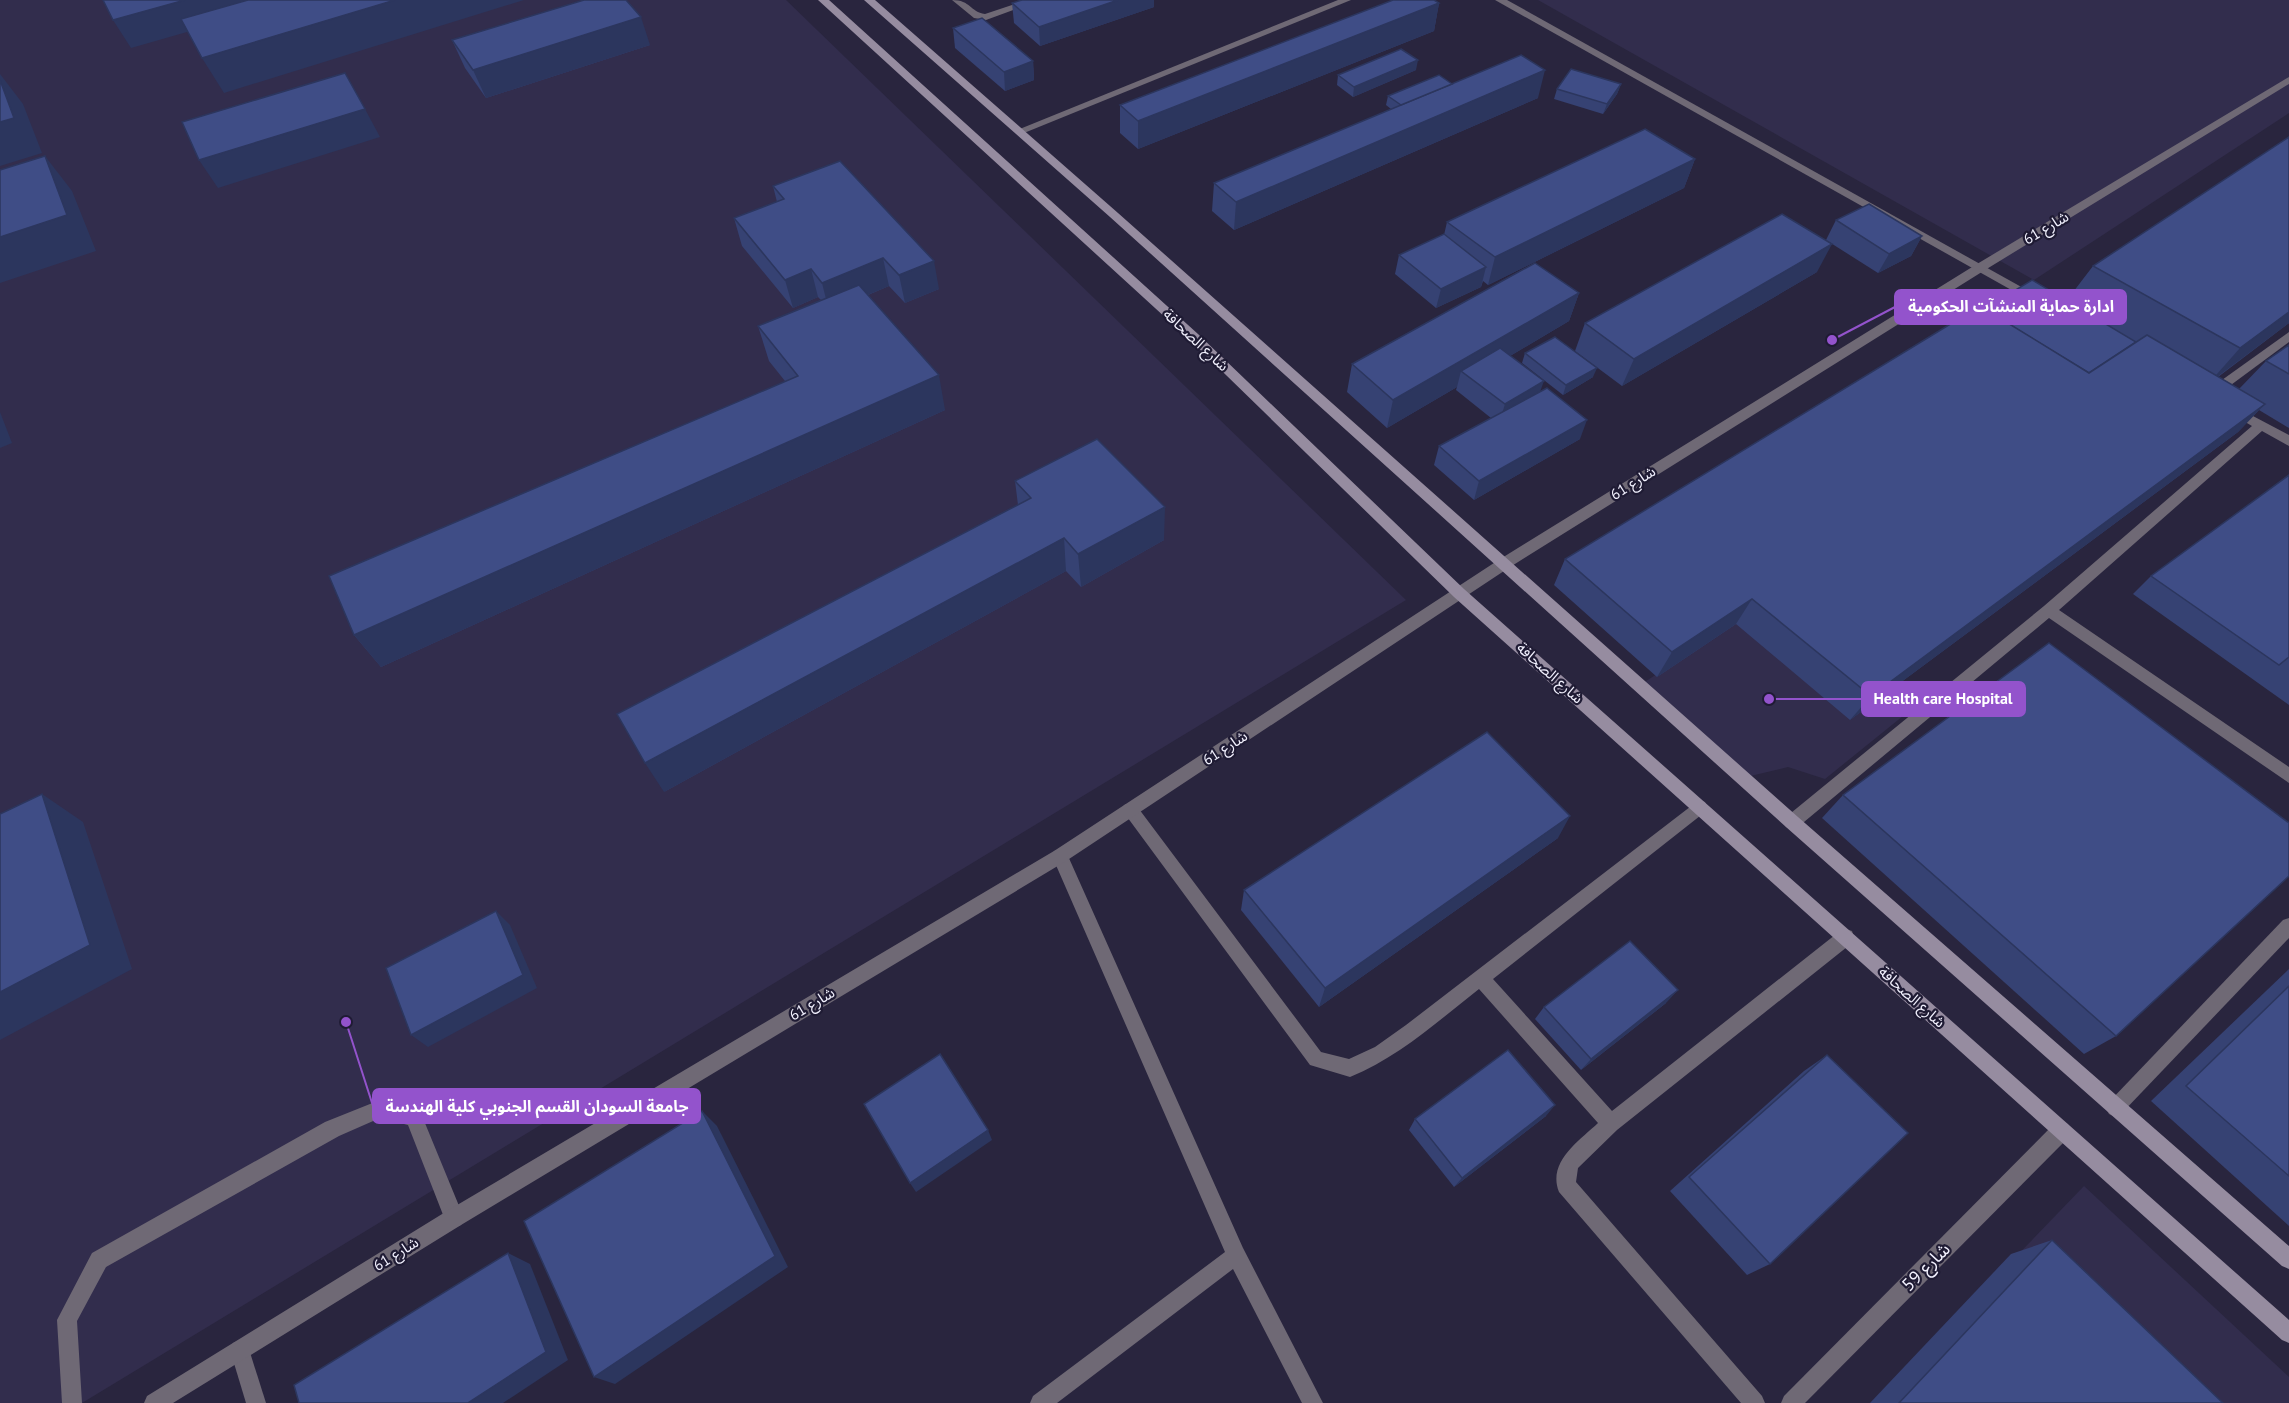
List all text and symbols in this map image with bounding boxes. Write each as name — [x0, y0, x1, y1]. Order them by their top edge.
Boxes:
street label: شارع 61 — [2020, 207, 2074, 251]
callout: ادارة حماية المنشآت الحكومية — [1895, 290, 2126, 324]
text: ادارة حماية المنشآت الحكومية — [1908, 296, 2114, 316]
street label: شارع الصحافة — [1158, 304, 1233, 377]
street label: شارع 61 — [1607, 461, 1661, 506]
street label: شارع الصحافة — [1511, 638, 1588, 710]
callout: Health care Hospital — [1862, 682, 2025, 716]
text: Health care Hospital — [1873, 688, 2013, 708]
street label: شارع 61 — [1199, 726, 1253, 772]
street label: شارع الصحافة — [1873, 962, 1950, 1034]
street label: شارع 61 — [786, 983, 840, 1027]
callout: جامعة السودان القسم الجنوبي كلية الهندسة — [373, 1089, 700, 1123]
text: جامعة السودان القسم الجنوبي كلية الهندسة — [385, 1096, 689, 1120]
street label: شارع 61 — [370, 1232, 424, 1277]
street label: شارع 59 — [1896, 1237, 1957, 1298]

